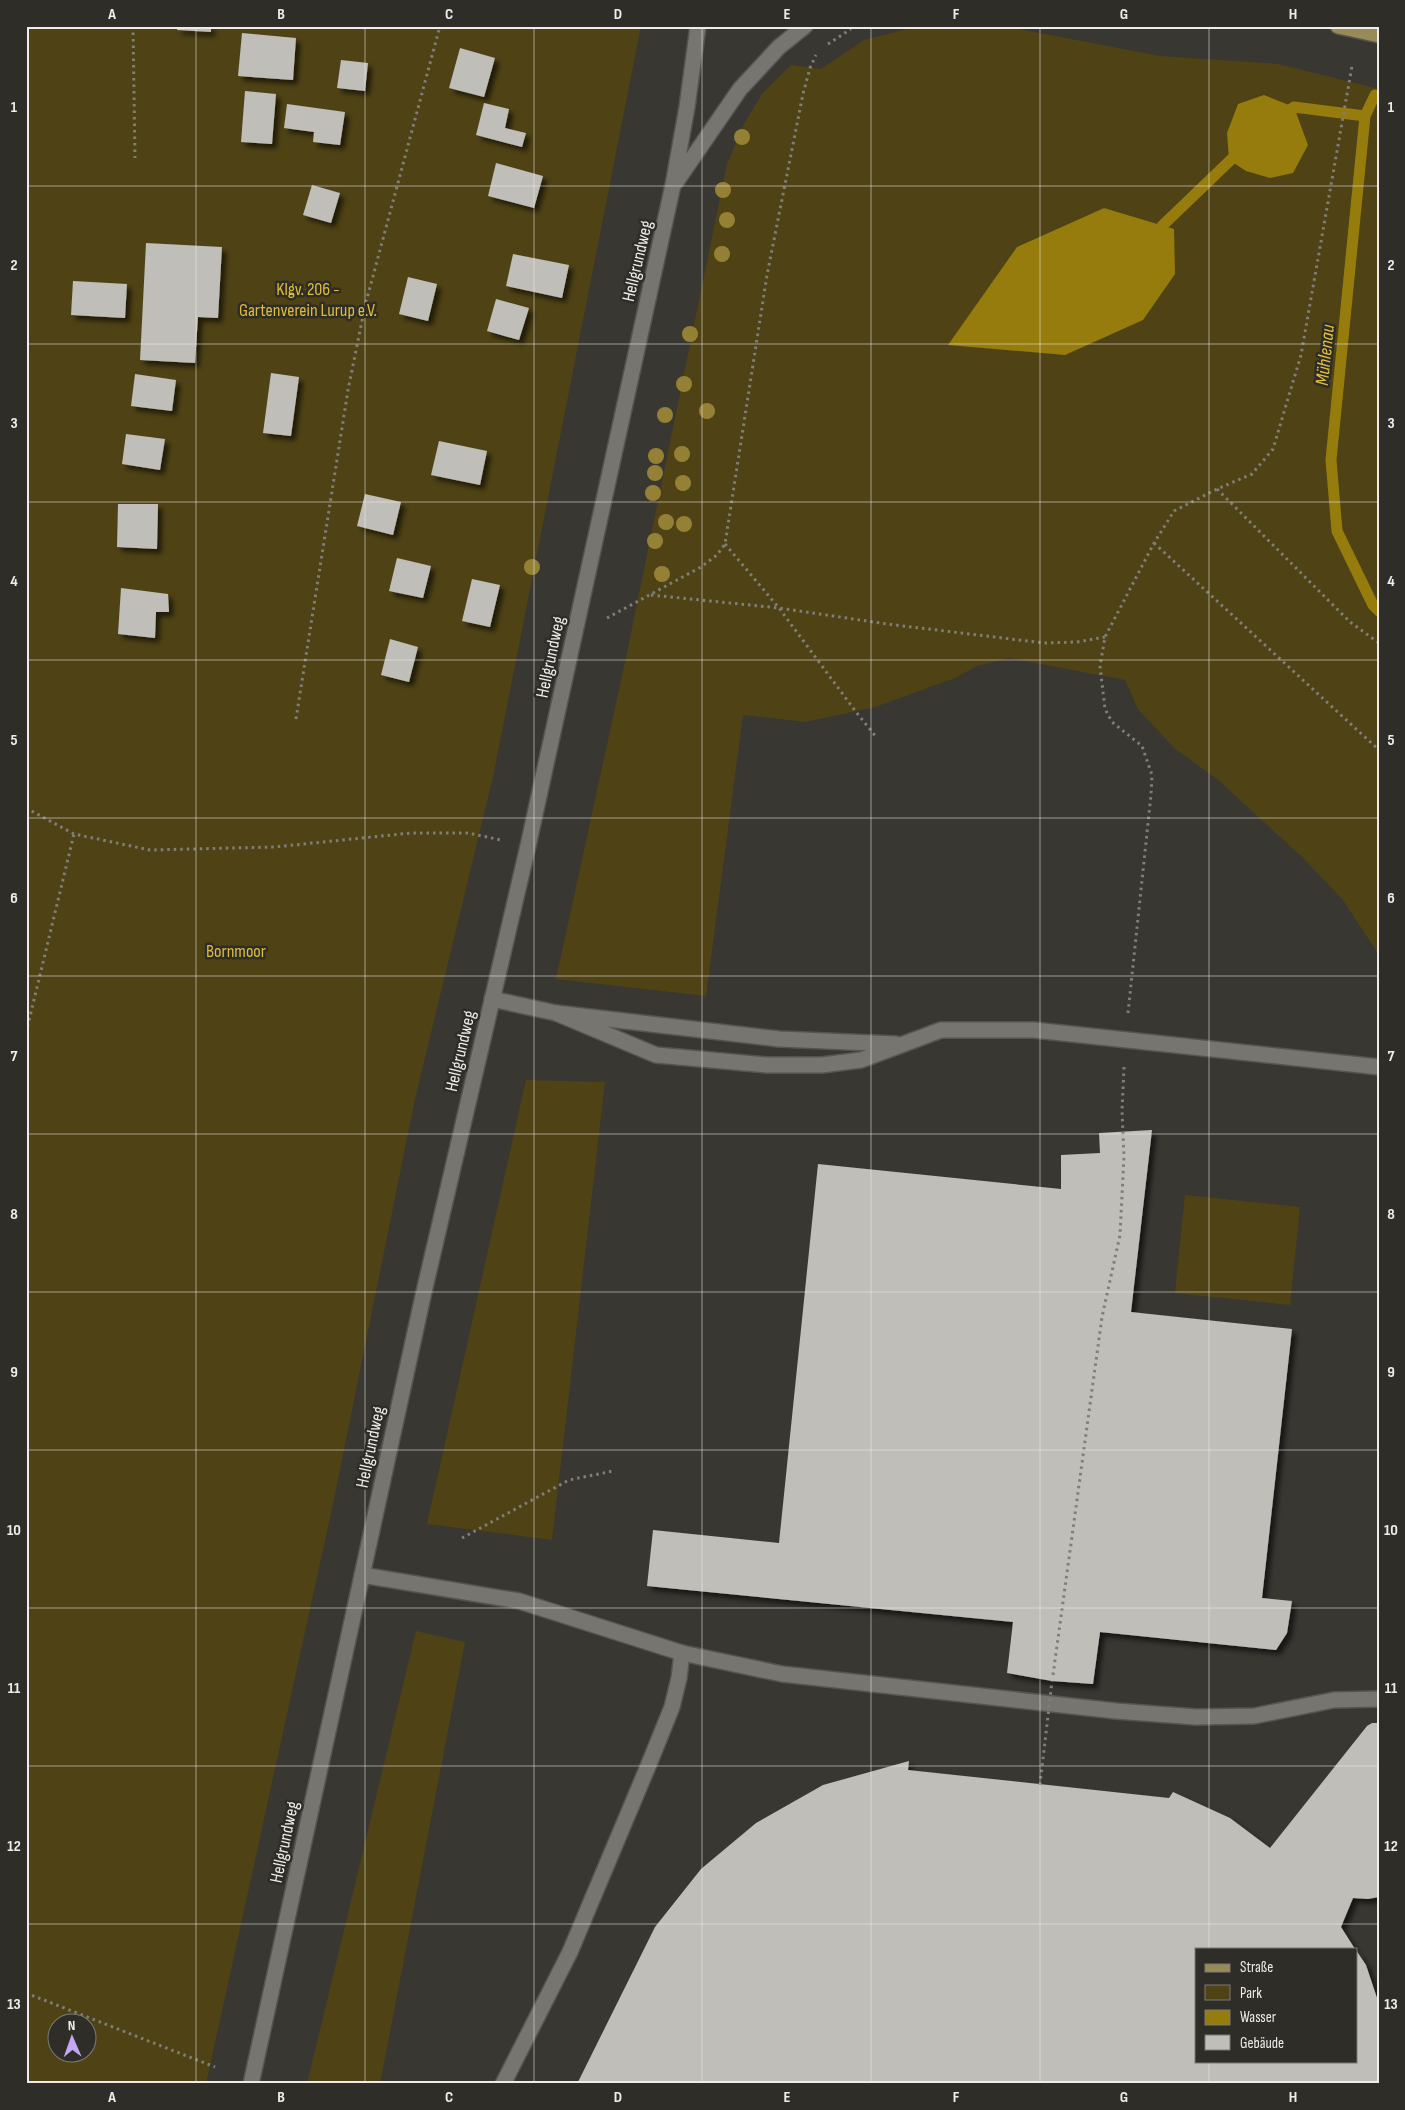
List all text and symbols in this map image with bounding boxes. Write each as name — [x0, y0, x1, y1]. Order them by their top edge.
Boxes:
text: A — [107, 5, 116, 24]
text: B — [277, 5, 285, 24]
text: C — [445, 5, 453, 24]
text: D — [614, 5, 622, 24]
text: E — [784, 5, 791, 24]
text: F — [953, 5, 960, 24]
text: G — [1120, 5, 1128, 24]
text: H — [1289, 5, 1297, 24]
text: 1 — [11, 98, 18, 117]
text: 1 — [1388, 98, 1395, 117]
street label: Hellgrundweg — [618, 219, 657, 304]
text: 2 — [10, 256, 18, 275]
text: 2 — [1387, 256, 1395, 275]
park label: Klgv. 206 - Gartenverein Lurup e.V. — [239, 279, 377, 321]
water label: Mühlenau — [1311, 323, 1340, 387]
text: 3 — [10, 414, 18, 433]
text: 3 — [1387, 414, 1395, 433]
text: 4 — [10, 572, 18, 591]
text: 4 — [1387, 572, 1395, 591]
street label: Hellgrundweg — [532, 615, 569, 700]
text: 5 — [10, 731, 18, 750]
text: 5 — [1387, 731, 1395, 750]
text: 6 — [10, 889, 18, 908]
text: 6 — [1387, 889, 1395, 908]
park label: Bornmoor — [206, 941, 266, 962]
street label: Hellgrundweg — [441, 1009, 480, 1094]
text: 7 — [11, 1047, 18, 1066]
text: 7 — [1388, 1047, 1395, 1066]
text: 8 — [10, 1205, 18, 1224]
text: 8 — [1387, 1205, 1395, 1224]
text: 9 — [10, 1363, 18, 1382]
text: 9 — [1387, 1363, 1395, 1382]
street label: Hellgrundweg — [352, 1405, 389, 1490]
text: 10 — [7, 1521, 21, 1540]
text: 10 — [1384, 1521, 1398, 1540]
text: 11 — [8, 1679, 21, 1698]
text: 11 — [1385, 1679, 1398, 1698]
street label: Hellgrundweg — [266, 1800, 303, 1885]
text: 12 — [7, 1837, 21, 1856]
text: 12 — [1384, 1837, 1398, 1856]
legend — [1195, 1948, 1358, 2062]
text: Straße — [1240, 1958, 1273, 1977]
text: Park — [1240, 1984, 1262, 2003]
text: 13 — [7, 1995, 21, 2014]
text: 13 — [1384, 1995, 1398, 2014]
text: Wasser — [1240, 2008, 1277, 2027]
north arrow — [48, 2012, 98, 2062]
text: N — [68, 2017, 76, 2034]
text: Gebäude — [1240, 2034, 1284, 2053]
text: A — [107, 2088, 116, 2107]
text: B — [277, 2088, 285, 2107]
text: C — [445, 2088, 453, 2107]
text: D — [614, 2088, 622, 2107]
text: E — [784, 2088, 791, 2107]
text: F — [953, 2088, 960, 2107]
text: G — [1120, 2088, 1128, 2107]
text: H — [1289, 2088, 1297, 2107]

